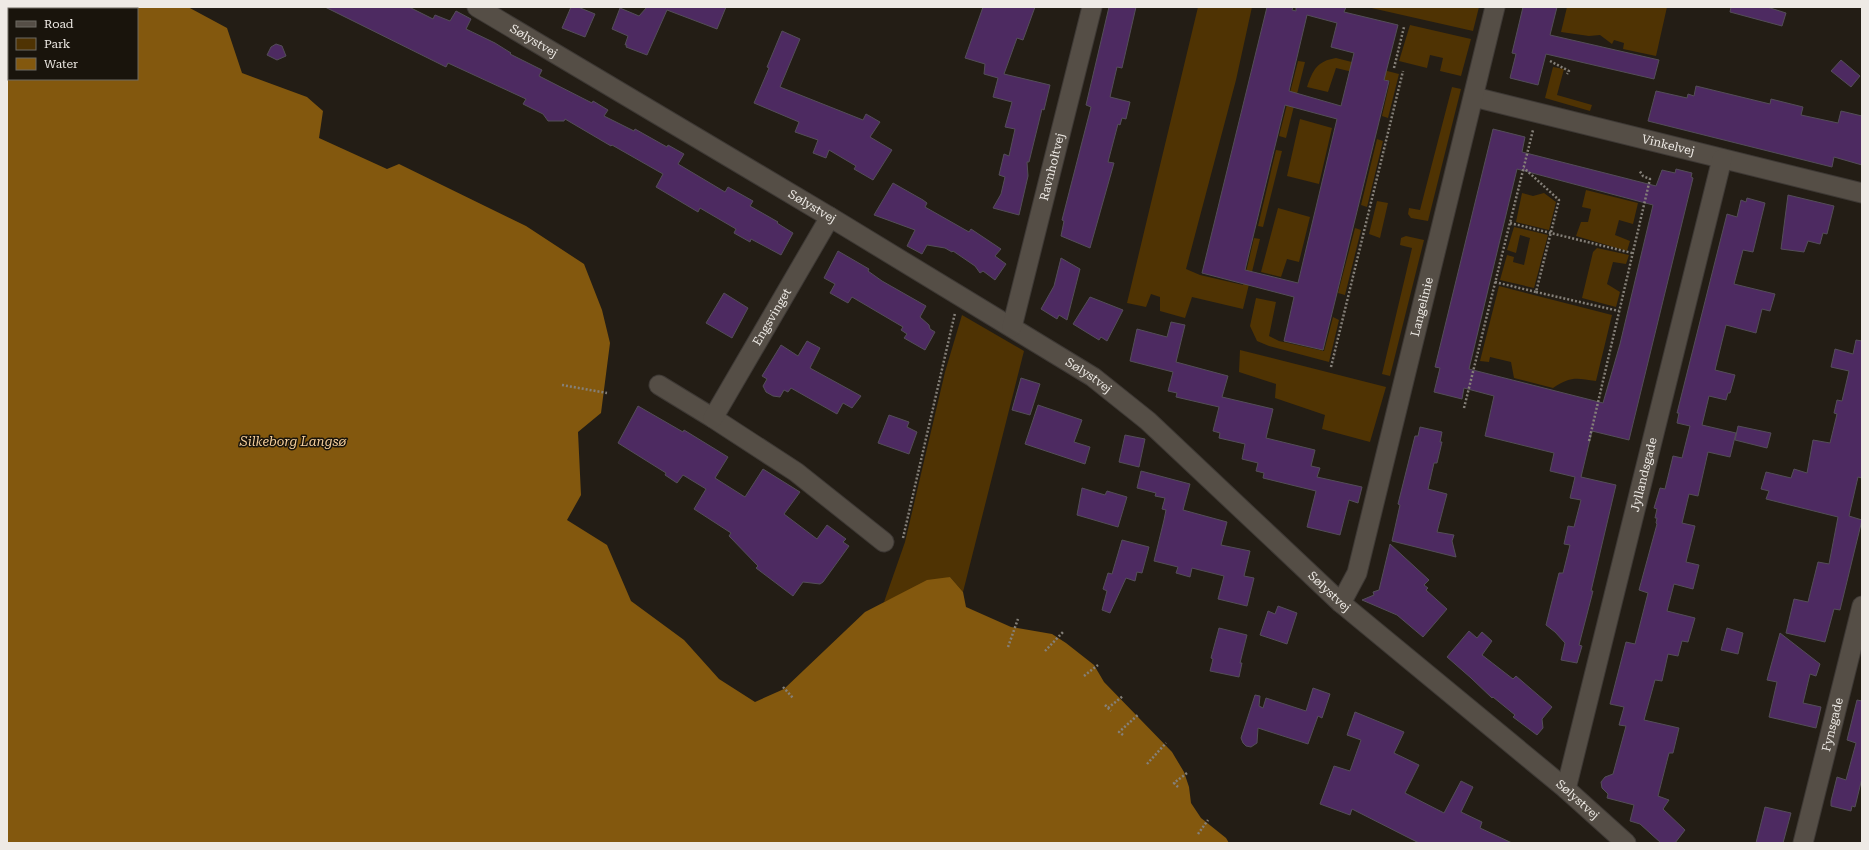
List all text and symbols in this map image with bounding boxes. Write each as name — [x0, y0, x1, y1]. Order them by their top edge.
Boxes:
legend — [8, 8, 138, 80]
text: Road — [44, 17, 74, 31]
street label: Sølystvej — [507, 21, 560, 60]
text: Park — [44, 37, 71, 51]
text: Water — [44, 57, 78, 71]
street label: Ravnholtvej — [1037, 132, 1067, 202]
street label: Vinkelvej — [1640, 132, 1696, 158]
street label: Sølystvej — [786, 187, 839, 226]
street label: Langelinie — [1408, 275, 1436, 338]
street label: Engsvinget — [750, 285, 794, 348]
street label: Sølystvej — [1063, 355, 1114, 396]
water label: Silkeborg Langsø — [239, 434, 347, 449]
street label: Jyllandsgade — [1628, 435, 1660, 513]
street label: Sølystvej — [1305, 569, 1353, 615]
street label: Fynsgade — [1819, 696, 1846, 753]
street label: Sølystvej — [1553, 777, 1602, 822]

